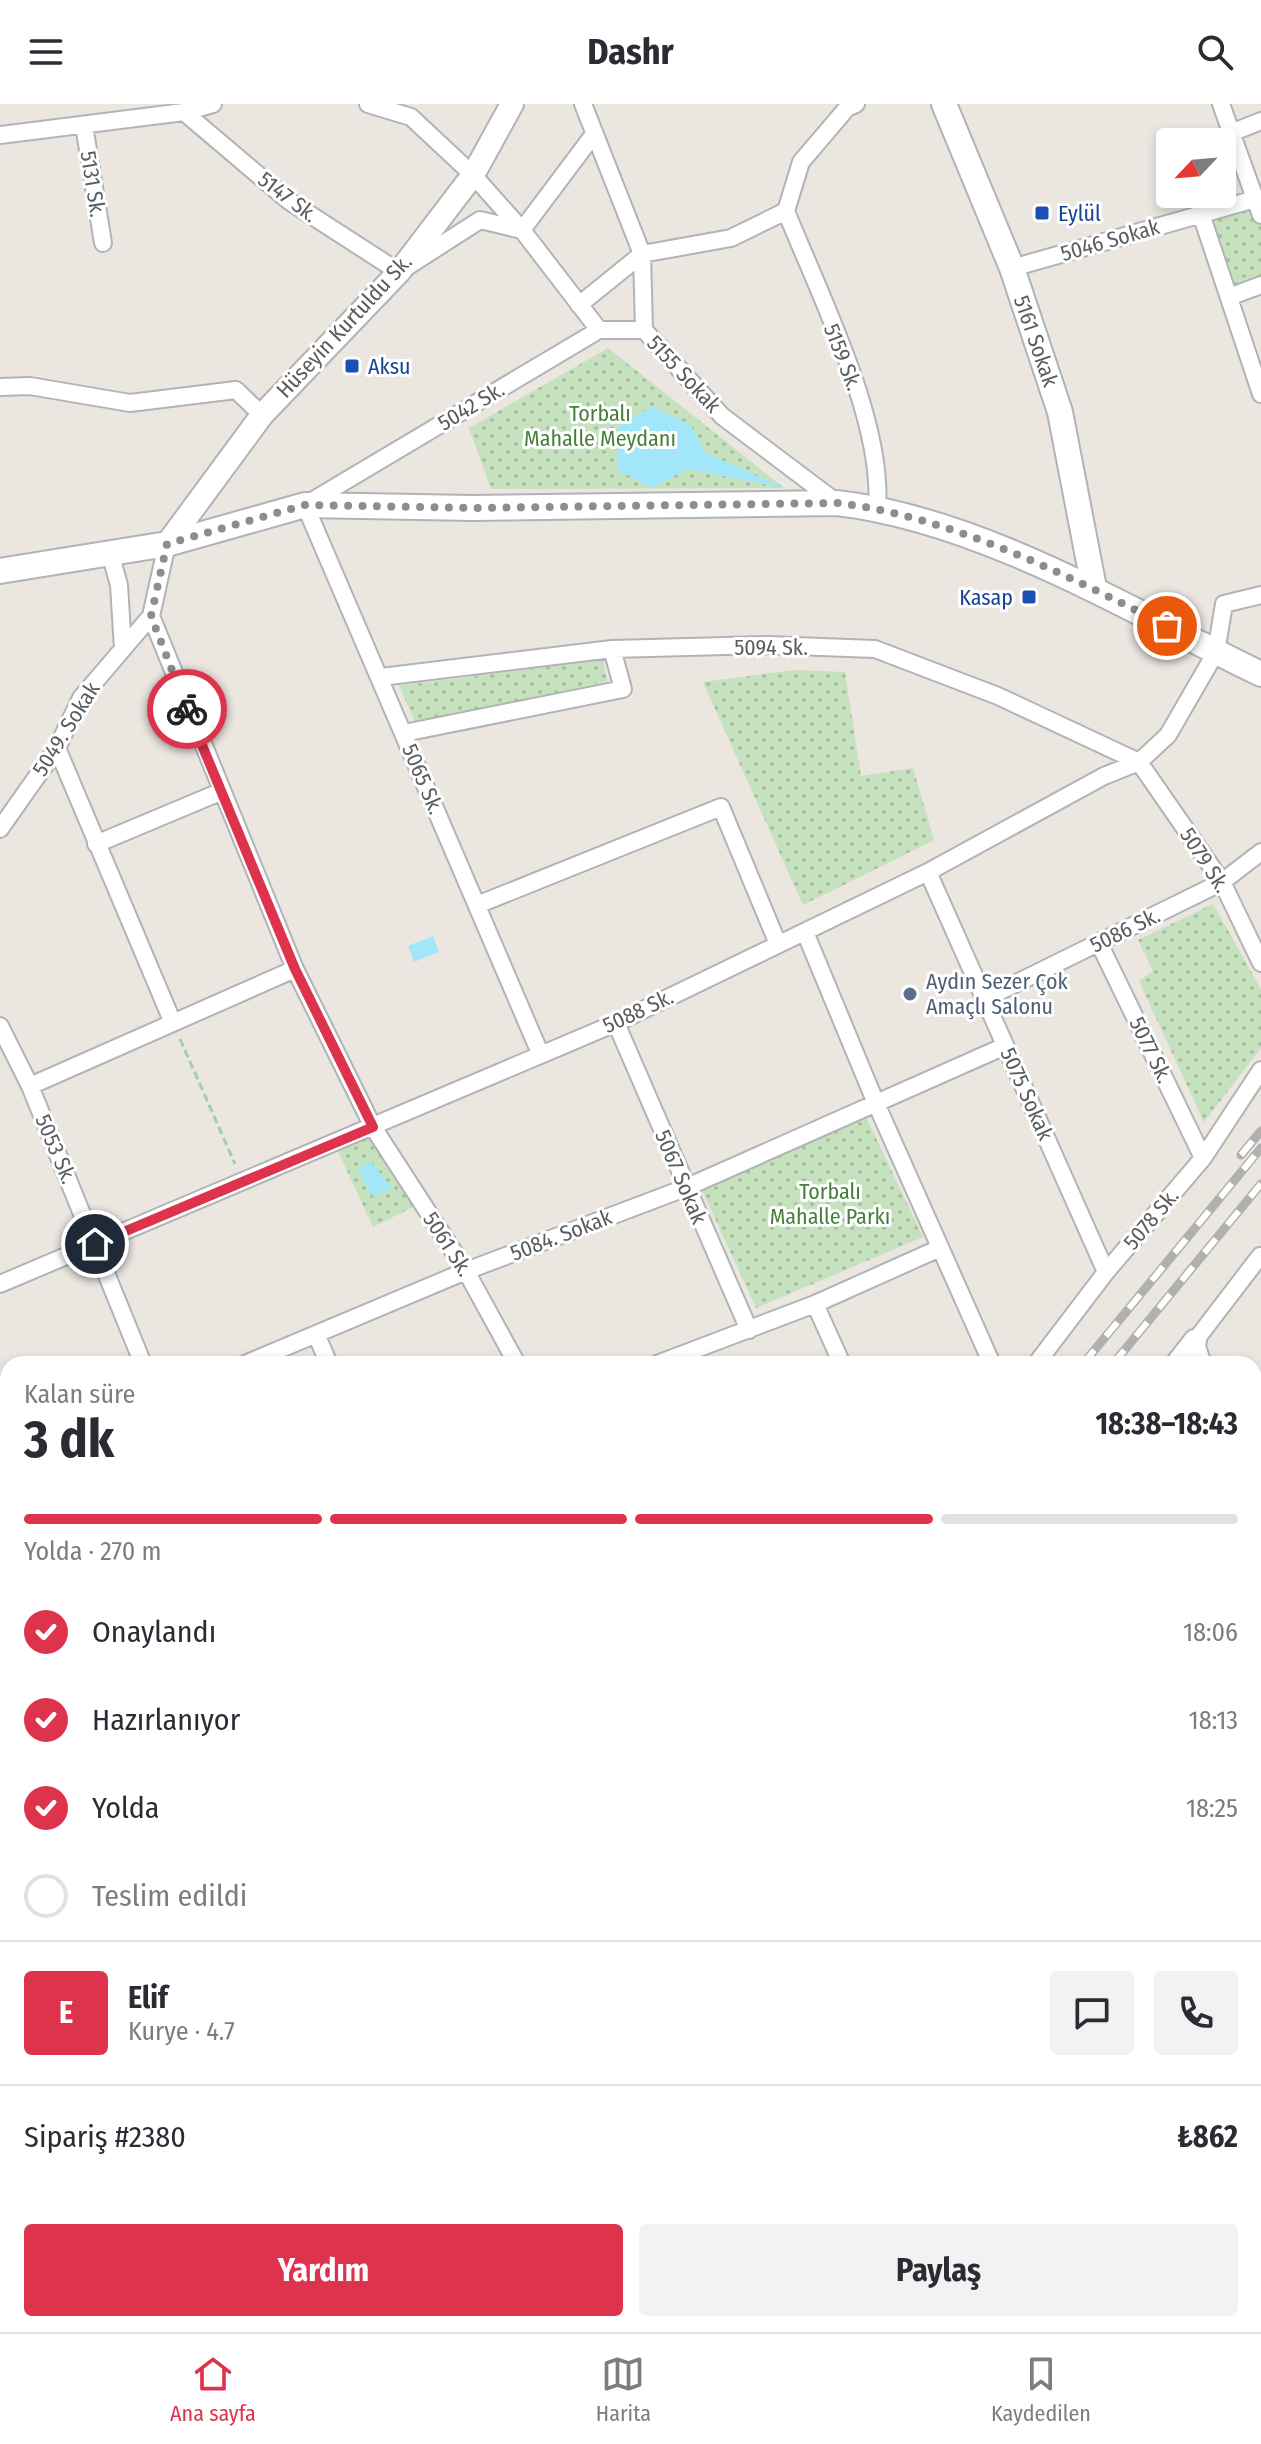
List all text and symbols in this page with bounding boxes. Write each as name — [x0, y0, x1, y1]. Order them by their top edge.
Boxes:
icon: menu — [24, 30, 68, 74]
text: Dashr — [587, 30, 674, 74]
icon: search — [1193, 30, 1237, 74]
north arrow — [1156, 128, 1236, 208]
map controls — [1156, 128, 1236, 208]
street label: 5131 Sk. — [74, 149, 112, 219]
street label: 5147 Sk. — [253, 166, 323, 228]
place label: Eylül — [1058, 200, 1101, 227]
marker: Eylül — [1033, 204, 1051, 222]
street label: 5046 Sokak — [1057, 213, 1163, 267]
street label: Hüseyin Kurtuldu Sk. — [271, 249, 417, 403]
street label: 5161 Sokak — [1008, 292, 1064, 391]
street label: 5159 Sk. — [818, 320, 868, 394]
street label: 5155 Sokak — [641, 330, 727, 419]
place label: Aksu — [368, 353, 411, 380]
marker: Aksu — [343, 357, 361, 375]
street label: 5042 Sk. — [433, 376, 509, 436]
park label: Torbalı Mahalle Meydanı — [524, 400, 676, 452]
place label: Kasap — [959, 584, 1013, 611]
marker: Kasap — [1020, 588, 1038, 606]
pin — [1133, 592, 1201, 660]
icon: bag — [1145, 604, 1189, 648]
street label: 5094 Sk. — [734, 634, 808, 661]
courier — [147, 669, 227, 749]
street label: 5049. Sokak — [27, 676, 106, 781]
icon: bike — [165, 687, 209, 731]
street label: 5065 Sk. — [396, 740, 450, 818]
street label: 5079 Sk. — [1174, 823, 1236, 897]
street label: 5086 Sk. — [1086, 902, 1164, 958]
place label: Aydın Sezer Çok Amaçlı Salonu — [926, 968, 1069, 1020]
street label: 5088 Sk. — [598, 983, 678, 1039]
marker: Aydın Sezer Çok Amaçlı Salonu — [901, 985, 919, 1003]
street label: 5077 Sk. — [1123, 1013, 1179, 1087]
street label: 5075 Sokak — [995, 1044, 1060, 1145]
street label: 5053 Sk. — [29, 1110, 83, 1188]
street label: 5067 Sokak — [649, 1126, 713, 1229]
park label: Torbalı Mahalle Parkı — [770, 1178, 890, 1230]
street label: 5078 Sk. — [1118, 1183, 1184, 1255]
street label: 5084. Sokak — [506, 1203, 616, 1267]
street label: 5061 Sk. — [417, 1207, 479, 1281]
pin — [61, 1210, 129, 1278]
icon: home — [73, 1222, 117, 1266]
text: Kalan süre — [24, 1379, 135, 1410]
text: 18:38–18:43 — [1095, 1406, 1238, 1442]
text: 3 dk — [24, 1408, 114, 1471]
text: Yolda · 270 m — [24, 1536, 161, 1567]
icon: check — [24, 1610, 68, 1654]
text: Onaylandı — [92, 1614, 216, 1650]
text: 18:06 — [1183, 1617, 1238, 1648]
icon: check — [24, 1698, 68, 1742]
text: Hazırlanıyor — [92, 1702, 240, 1738]
text: 18:13 — [1189, 1705, 1238, 1736]
icon: check — [24, 1786, 68, 1830]
text: Yolda — [92, 1790, 160, 1826]
text: 18:25 — [1186, 1793, 1238, 1824]
text: Teslim edildi — [92, 1878, 247, 1914]
button: chat — [1050, 1971, 1134, 2055]
button: phone — [1154, 1971, 1238, 2055]
text: Elif — [128, 1980, 168, 2016]
text: E — [59, 1995, 73, 2031]
text: Kurye · 4.7 — [128, 2016, 235, 2047]
text: Sipariş #2380 — [24, 2119, 186, 2155]
text: ₺862 — [1177, 2119, 1238, 2155]
button: Yardım — [24, 2224, 623, 2316]
button: Paylaş — [639, 2224, 1238, 2316]
tab: Ana sayfa — [170, 2352, 256, 2427]
tab: Harita — [596, 2352, 651, 2427]
tab: Kaydedilen — [991, 2352, 1091, 2427]

